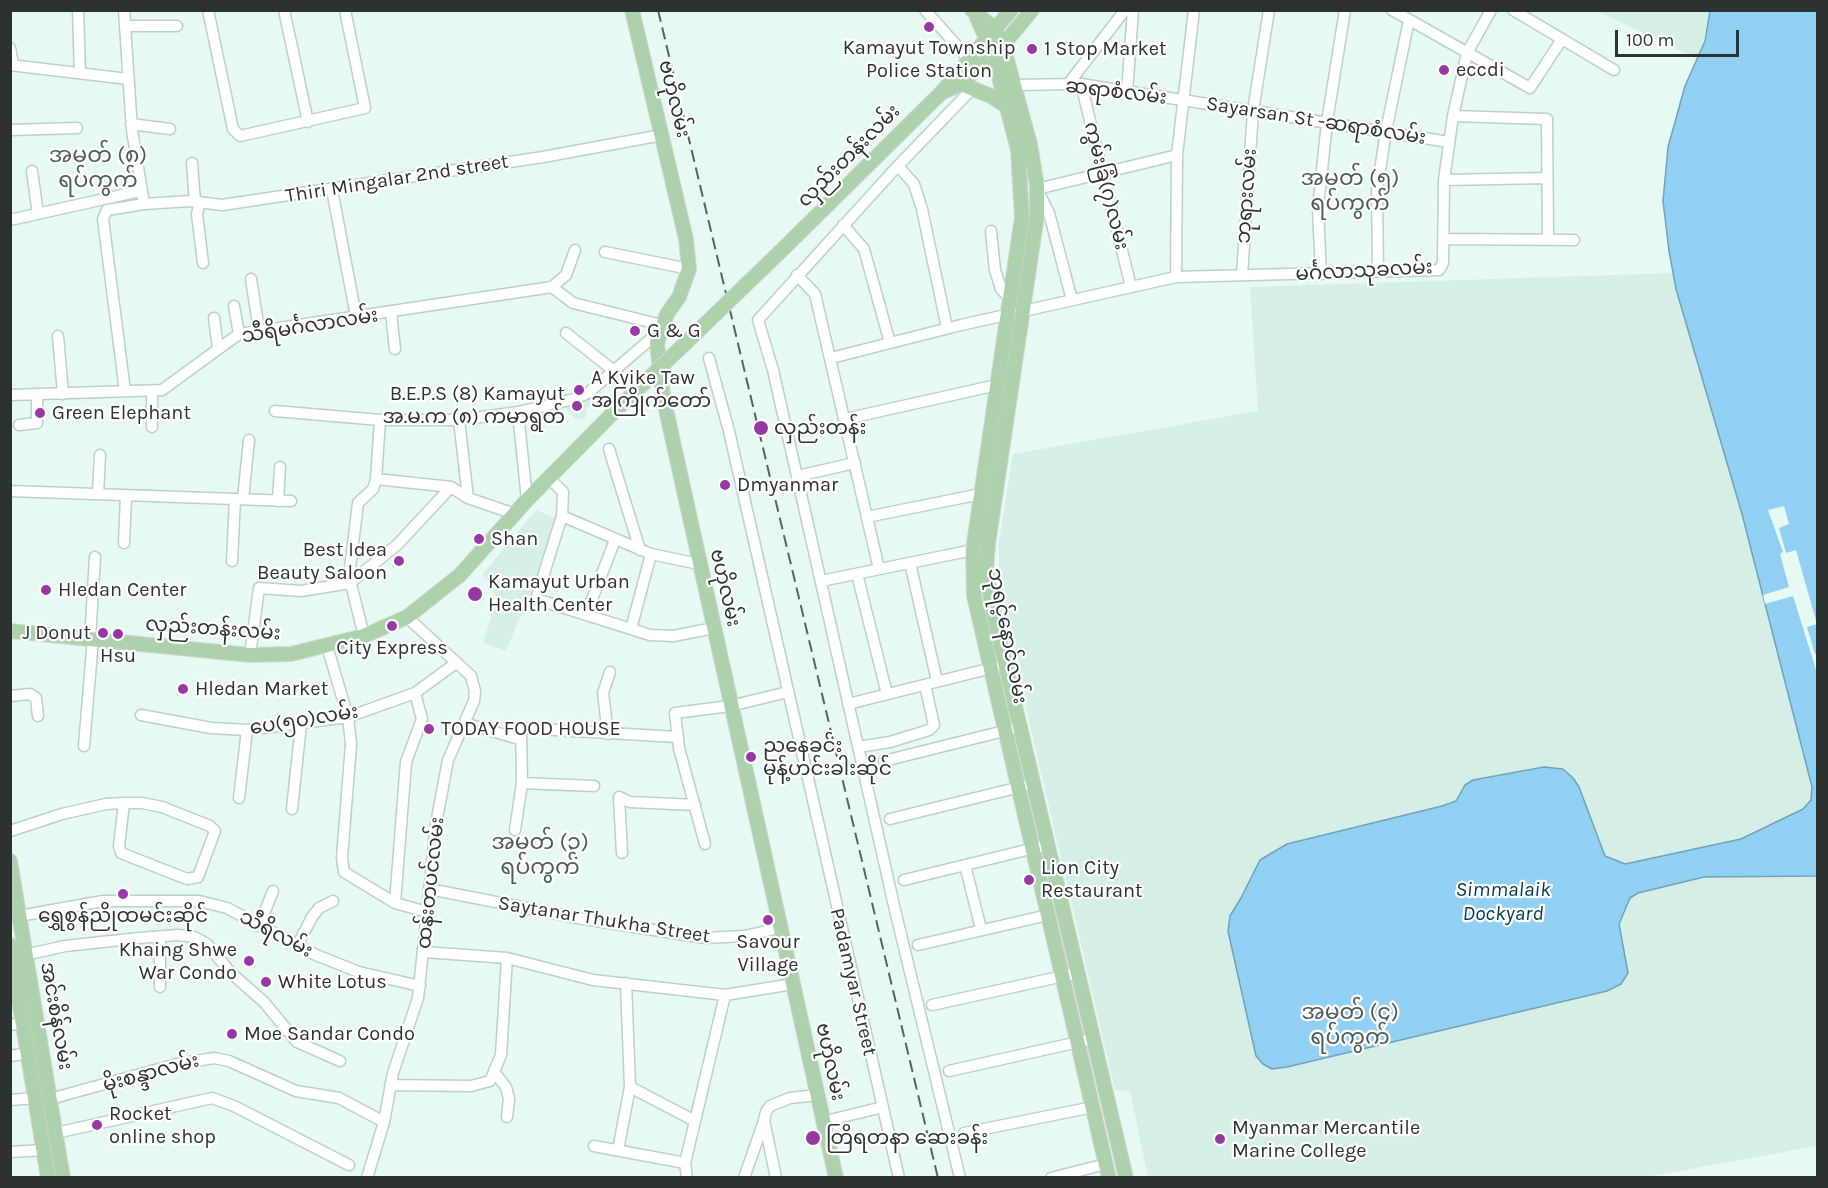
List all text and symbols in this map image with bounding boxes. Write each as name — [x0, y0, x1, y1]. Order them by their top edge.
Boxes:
scale bar — [1618, 18, 1742, 56]
marker: Kamayut Township Police Station — [922, 20, 936, 34]
text: 100 m — [1626, 29, 1674, 51]
place label: Kamayut Township Police Station — [843, 36, 1015, 83]
place label: 1 Stop Market — [1044, 37, 1167, 61]
marker: 1 Stop Market — [1025, 42, 1039, 56]
street label: ဗဟိုလမ်း — [653, 58, 695, 140]
place label: eccdi — [1456, 58, 1505, 82]
marker: eccdi — [1437, 63, 1451, 77]
street label: ဆရာစံလမ်း — [1064, 74, 1168, 110]
street label: Sayarsan St -ဆရာစံလမ်း — [1204, 92, 1428, 150]
street label: လှည်းတန်းလမ်း — [793, 100, 905, 212]
street label: ကွမ်းခြံ(၇)လမ်း — [1078, 119, 1134, 253]
district label: အမှတ် (၈) ရပ်ကွက် — [49, 143, 147, 194]
street label: ဘုရားလမ်း — [1232, 148, 1262, 244]
street label: Thiri Mingalar 2nd street — [284, 150, 510, 208]
district label: အမှတ် (၅) ရပ်ကွက် — [1301, 166, 1399, 218]
street label: မင်္ဂလာသုခလမ်း — [1295, 255, 1433, 287]
street label: သီရိမင်္ဂလာလမ်း — [240, 303, 380, 349]
place label: G & G — [647, 319, 701, 343]
marker: G & G — [628, 324, 642, 338]
place label: A Kyike Taw အကြိုက်တော် — [591, 366, 711, 413]
place label: B.E.P.S (8) Kamayut အ.မ.က (၈) ကမာရွတ် — [382, 382, 565, 429]
marker: A Kyike Taw အကြိုက်တော် — [572, 383, 586, 397]
marker: B.E.P.S (8) Kamayut အ.မ.က (၈) ကမာရွတ် — [570, 399, 584, 413]
place label: Green Elephant — [52, 401, 191, 425]
marker: Green Elephant — [33, 406, 47, 420]
place label: လှည်းတန်း — [774, 416, 866, 440]
marker: လှည်းတန်း — [752, 419, 770, 437]
place label: Dmyanmar — [737, 473, 838, 497]
marker: Dmyanmar — [718, 478, 732, 492]
place label: Shan — [491, 527, 538, 551]
marker: Shan — [472, 532, 486, 546]
place label: Best Idea Beauty Saloon — [257, 538, 387, 585]
street label: ဗဟိုလမ်း — [704, 547, 746, 629]
marker: Best Idea Beauty Saloon — [392, 554, 406, 568]
street label: ဘုရင့်နောင်လမ်း — [982, 566, 1032, 706]
place label: Kamayut Urban Health Center — [488, 570, 630, 617]
place label: Hledan Center — [58, 578, 187, 602]
marker: Hledan Center — [39, 583, 53, 597]
marker: Kamayut Urban Health Center — [466, 585, 484, 603]
street label: လှည်းတန်းလမ်း — [145, 612, 281, 646]
marker: City Express — [385, 619, 399, 633]
place label: J Donut — [22, 621, 91, 645]
marker: J Donut — [96, 626, 110, 640]
marker: Hsu — [111, 627, 125, 641]
place label: City Express — [336, 636, 448, 660]
place label: Hsu — [100, 644, 136, 668]
place label: Hledan Market — [195, 677, 328, 701]
marker: Hledan Market — [176, 682, 190, 696]
street label: ပေ(၅၀)လမ်း — [248, 700, 360, 740]
place label: TODAY FOOD HOUSE — [441, 717, 621, 741]
marker: TODAY FOOD HOUSE — [422, 722, 436, 736]
place label: ညနေခင်း မုန့်ဟင်းခါးဆိုင် — [763, 734, 892, 781]
marker: ညနေခင်း မုန့်ဟင်းခါးဆိုင် — [744, 750, 758, 764]
street label: ထန်းတပင်လမ်း — [412, 816, 450, 950]
district label: အမှတ် (၃) ရပ်ကွက် — [491, 830, 589, 882]
place label: Lion City Restaurant — [1041, 856, 1142, 903]
marker: Lion City Restaurant — [1022, 873, 1036, 887]
water label: Simmalaik Dockyard — [1455, 877, 1551, 927]
marker: ရွှေစွန်ညိုထမင်းဆိုင် — [116, 887, 130, 901]
street label: Saytanar Thukha Street — [496, 891, 712, 949]
place label: ရွှေစွန်ညိုထမင်းဆိုင် — [38, 904, 208, 928]
street label: သီရိလမ်း — [235, 905, 317, 963]
street label: Padamyar Street — [824, 906, 882, 1058]
marker: Savour Village — [761, 913, 775, 927]
place label: Savour Village — [736, 930, 800, 977]
place label: Khaing Shwe War Condo — [119, 938, 237, 985]
marker: Khaing Shwe War Condo — [242, 954, 256, 968]
street label: အင်းစိန်လမ်း — [35, 960, 77, 1072]
place label: White Lotus — [278, 970, 387, 994]
marker: White Lotus — [259, 975, 273, 989]
district label: အမှတ် (၄) ရပ်ကွက် — [1301, 1000, 1399, 1052]
street label: ဗဟိုလမ်း — [810, 1021, 850, 1103]
place label: Moe Sandar Condo — [244, 1022, 415, 1046]
marker: Moe Sandar Condo — [225, 1027, 239, 1041]
street label: မိုးစန္ဒာလမ်း — [100, 1049, 202, 1097]
place label: Rocket online shop — [109, 1102, 216, 1149]
place label: Myanmar Mercantile Marine College — [1232, 1116, 1420, 1163]
marker: Rocket online shop — [90, 1118, 104, 1132]
place label: တြိရတနာ ဆေးခန်း — [826, 1126, 988, 1150]
marker: တြိရတနာ ဆေးခန်း — [804, 1129, 822, 1147]
marker: Myanmar Mercantile Marine College — [1213, 1132, 1227, 1146]

